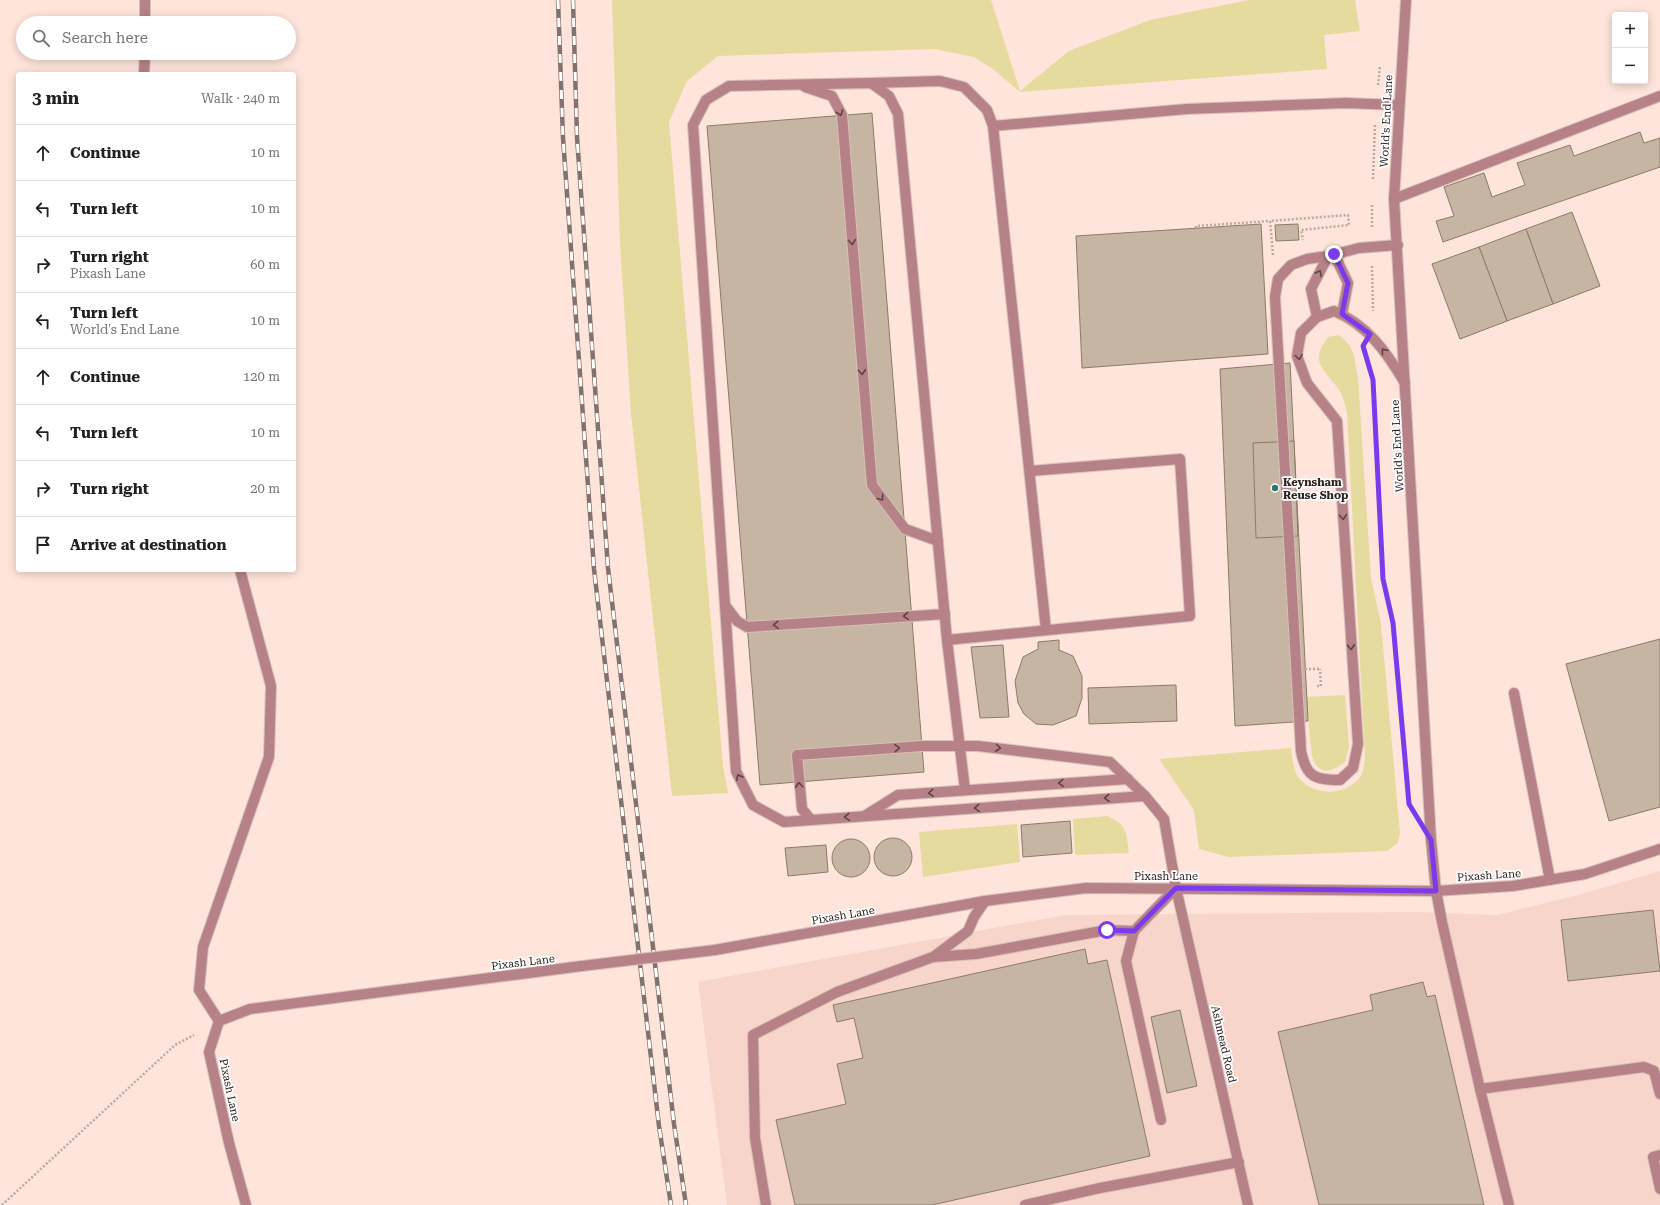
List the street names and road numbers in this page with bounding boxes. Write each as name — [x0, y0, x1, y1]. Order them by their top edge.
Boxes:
street label: World's End Lane — [1378, 74, 1395, 168]
street label: World's End Lane — [1389, 399, 1406, 493]
street label: Pixash Lane — [1457, 867, 1521, 884]
street label: Pixash Lane — [1134, 870, 1198, 883]
street label: Pixash Lane — [810, 904, 876, 927]
street label: Pixash Lane — [490, 952, 556, 973]
street label: Ashmead Road — [1208, 1004, 1239, 1084]
street label: Pixash Lane — [216, 1057, 243, 1123]

